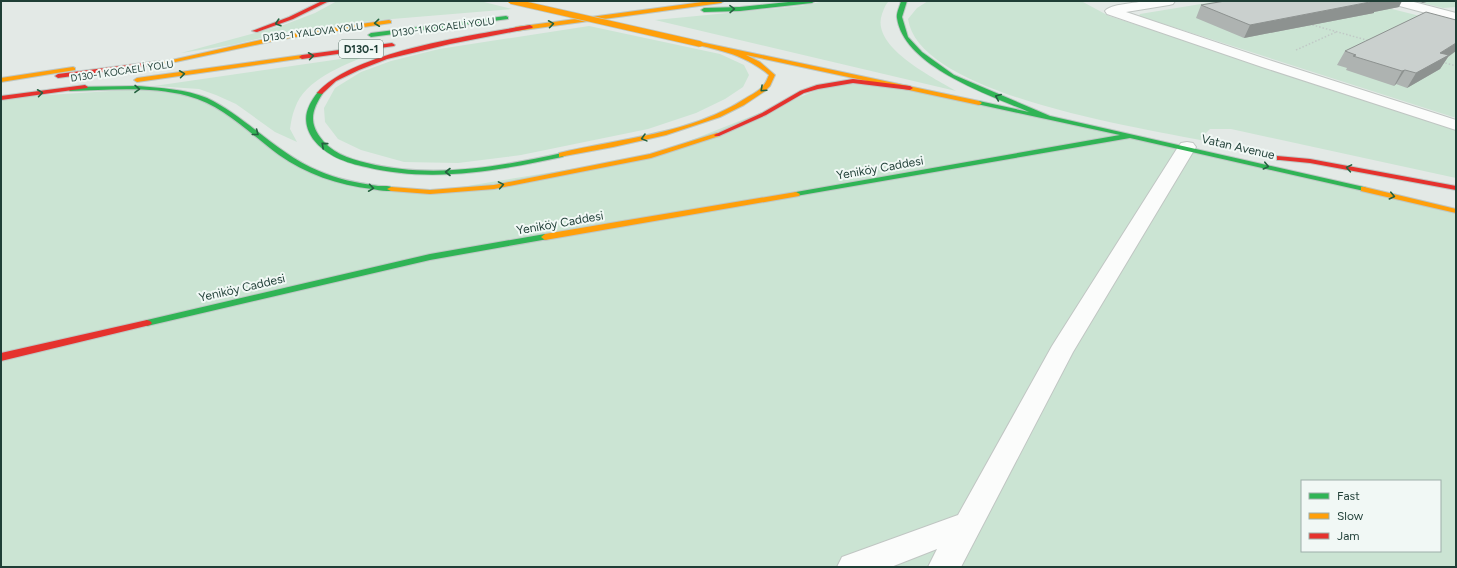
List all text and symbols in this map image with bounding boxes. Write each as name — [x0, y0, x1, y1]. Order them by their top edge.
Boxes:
one-way arrow — [729, 5, 735, 13]
street label: D130-1 KOCAELİ YOLU — [391, 14, 495, 40]
one-way arrow — [274, 18, 281, 27]
one-way arrow — [374, 18, 381, 27]
street label: D130-1 YALOVA YOLU — [262, 19, 364, 45]
one-way arrow — [548, 20, 554, 29]
road number: D130-1 — [339, 40, 383, 58]
one-way arrow — [308, 52, 314, 61]
street label: D130-1 KOCAELİ YOLU — [70, 57, 174, 85]
one-way arrow — [179, 70, 185, 79]
one-way arrow — [760, 84, 768, 91]
one-way arrow — [134, 85, 140, 93]
one-way arrow — [37, 89, 43, 98]
one-way arrow — [995, 94, 1003, 102]
one-way arrow — [251, 128, 258, 135]
street label: Vatan Avenue — [1200, 132, 1276, 162]
one-way arrow — [641, 133, 648, 142]
one-way arrow — [321, 143, 328, 150]
street label: Yeniköy Caddesi — [835, 153, 925, 183]
one-way arrow — [1263, 162, 1269, 170]
one-way arrow — [1346, 164, 1352, 173]
one-way arrow — [445, 168, 451, 176]
one-way arrow — [498, 182, 504, 190]
one-way arrow — [368, 183, 374, 192]
one-way arrow — [1389, 192, 1395, 200]
street label: Yeniköy Caddesi — [515, 208, 605, 238]
street label: Yeniköy Caddesi — [198, 271, 286, 305]
legend — [1301, 480, 1441, 552]
text: Fast — [1337, 489, 1360, 503]
text: Slow — [1337, 509, 1364, 523]
text: Jam — [1337, 529, 1360, 543]

